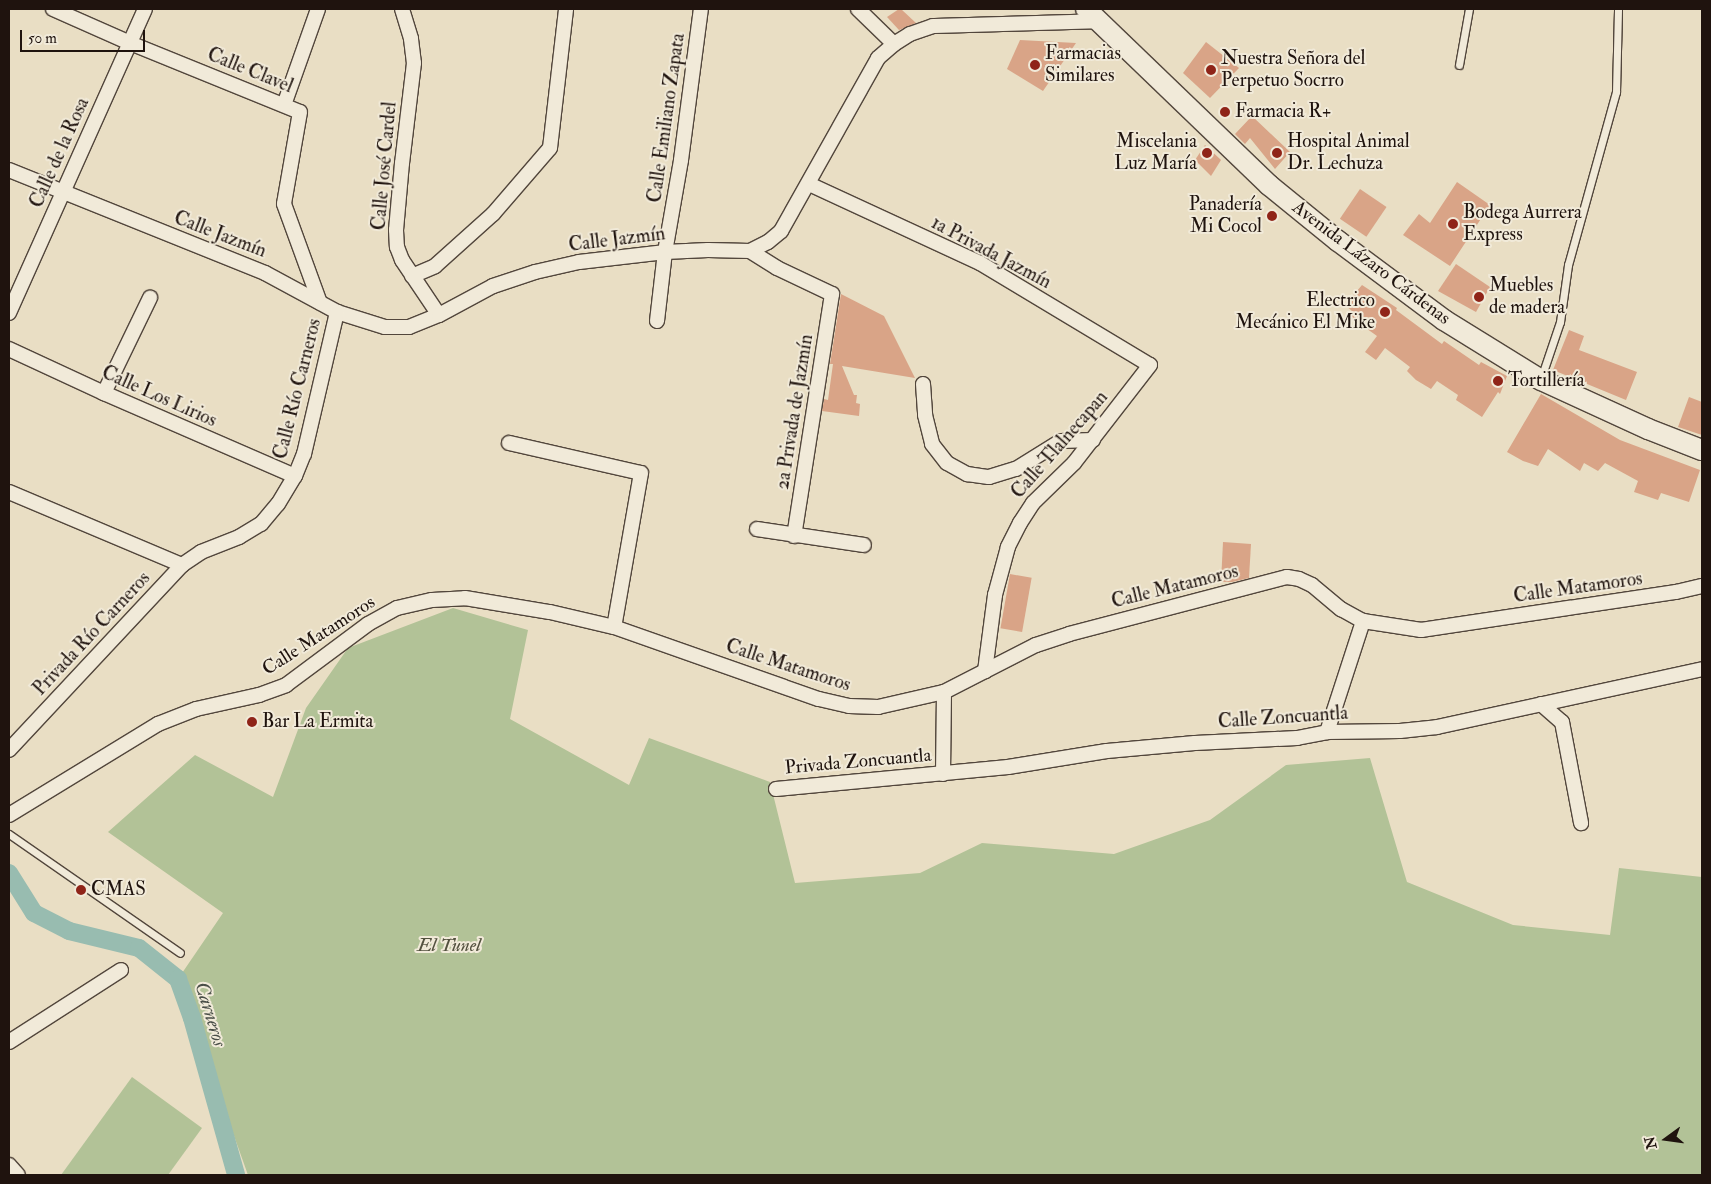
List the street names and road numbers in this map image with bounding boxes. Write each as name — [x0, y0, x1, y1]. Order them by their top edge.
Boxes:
street label: Calle Emiliano Zapata — [644, 32, 690, 204]
street label: Calle Clavel — [204, 43, 296, 99]
street label: Calle de la Rosa — [26, 94, 94, 212]
street label: Calle José Cardel — [368, 101, 402, 231]
street label: Avenida Lázaro Cárdenas — [1287, 196, 1455, 330]
street label: Calle Jazmín — [171, 207, 269, 263]
street label: 1a Privada Jazmín — [927, 212, 1055, 294]
street label: Calle Jazmín — [567, 223, 667, 257]
street label: Calle Río Carneros — [270, 316, 326, 462]
street label: 2a Privada de Jazmín — [771, 333, 819, 491]
street label: Calle Los Lirios — [98, 362, 220, 432]
street label: Calle Tlalnecapan — [1007, 386, 1113, 504]
street label: Calle Matamoros — [1109, 560, 1241, 614]
street label: Privada Río Carneros — [29, 567, 155, 701]
street label: Calle Matamoros — [1512, 568, 1644, 608]
street label: Calle Matamoros — [258, 591, 380, 681]
street label: Calle Matamoros — [723, 635, 853, 697]
street label: Calle Zoncuantla — [1217, 702, 1349, 734]
street label: Privada Zoncuantla — [784, 744, 932, 780]

